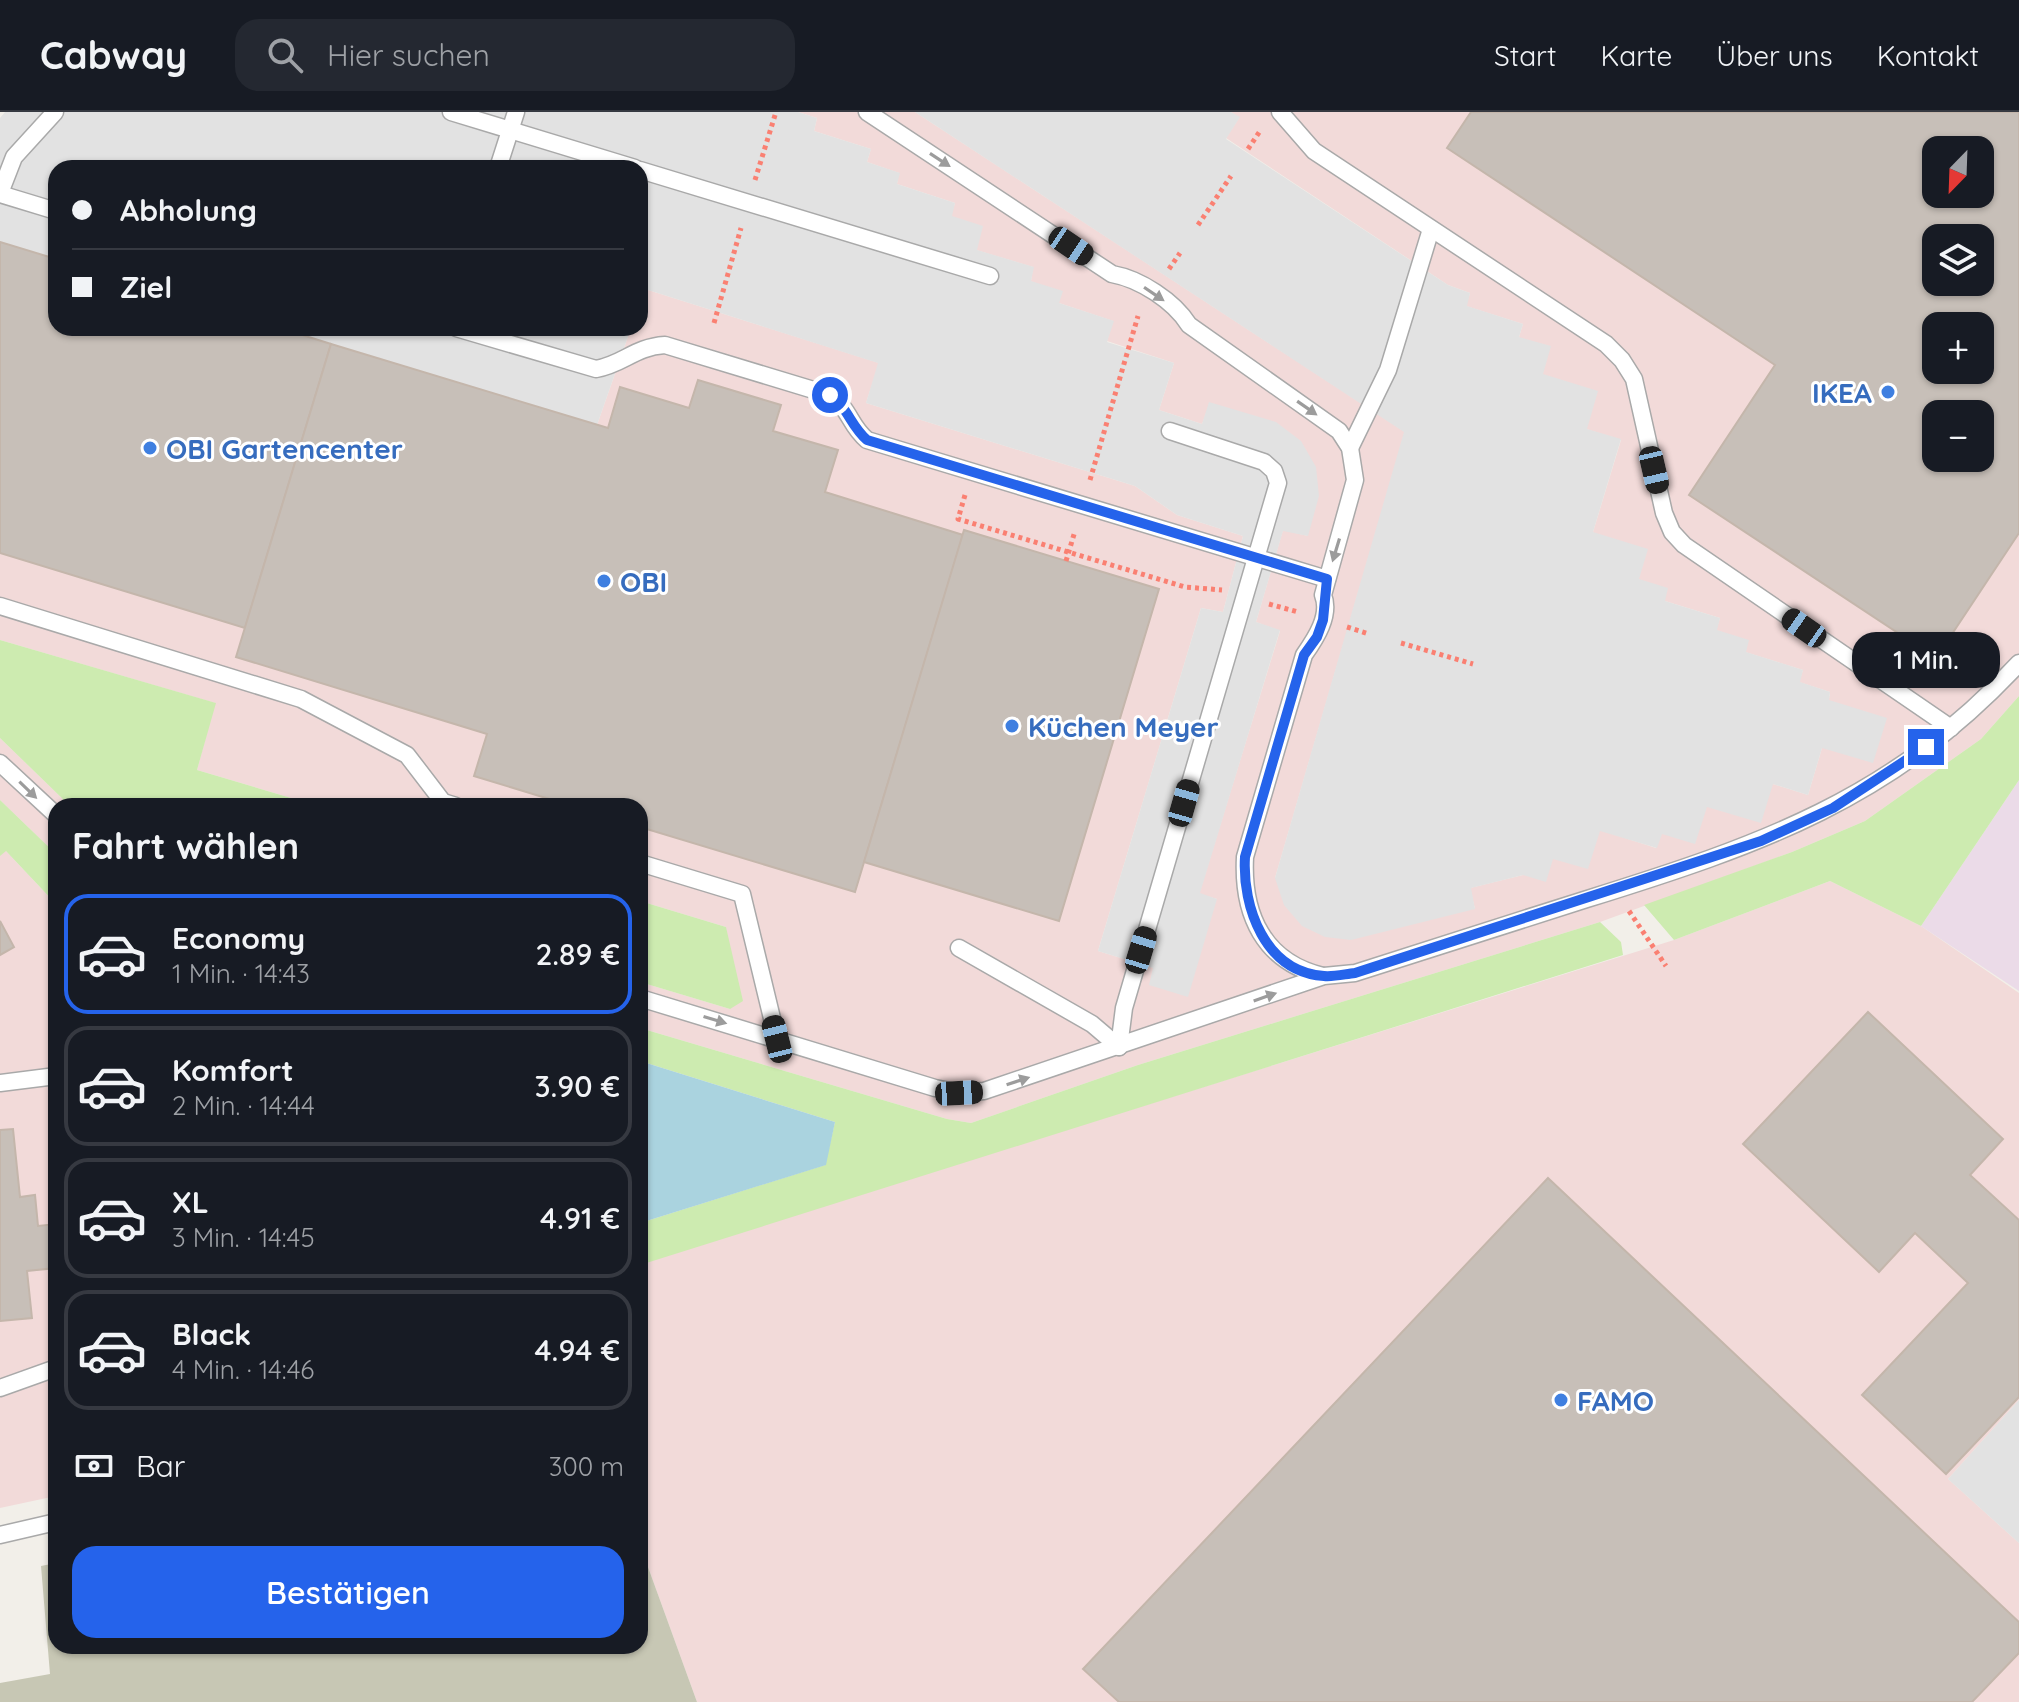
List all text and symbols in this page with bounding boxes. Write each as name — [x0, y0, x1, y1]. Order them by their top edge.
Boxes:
search box — [235, 19, 795, 91]
text: Cabway — [40, 31, 187, 79]
icon: search — [263, 33, 307, 77]
text: Hier suchen — [327, 36, 490, 74]
text: Start — [1494, 38, 1556, 73]
text: Karte — [1600, 38, 1672, 73]
text: Über uns — [1716, 38, 1833, 73]
text: Kontakt — [1877, 38, 1979, 73]
north arrow — [1922, 136, 1994, 208]
map controls — [1922, 136, 1994, 472]
one-way arrow — [929, 152, 951, 167]
text: Abholung — [120, 191, 257, 229]
car — [1044, 223, 1098, 269]
button: layers — [1922, 224, 1994, 296]
text: Ziel — [120, 268, 172, 306]
one-way arrow — [1144, 286, 1165, 301]
button: + — [1922, 312, 1994, 384]
place label: IKEA — [1812, 375, 1872, 410]
route start — [812, 377, 848, 413]
marker: IKEA — [1879, 383, 1897, 401]
one-way arrow — [1296, 400, 1318, 416]
button: − — [1922, 400, 1994, 472]
place label: OBI Gartencenter — [166, 431, 403, 466]
marker: OBI Gartencenter — [141, 439, 159, 457]
car — [1637, 444, 1671, 496]
one-way arrow — [1329, 538, 1342, 562]
place label: OBI — [620, 564, 667, 599]
marker: OBI — [595, 572, 613, 590]
car — [1777, 604, 1831, 652]
callout: 1 Min. — [1852, 631, 2000, 687]
text: 1 Min. — [1893, 643, 1959, 676]
place label: Küchen Meyer — [1028, 709, 1219, 744]
marker: Küchen Meyer — [1003, 717, 1021, 735]
route end — [1908, 729, 1944, 765]
car — [1166, 777, 1202, 829]
one-way arrow — [18, 780, 37, 798]
text: Fahrt wählen — [72, 823, 299, 868]
icon: car — [76, 918, 148, 990]
text: Economy — [172, 919, 305, 957]
car — [1123, 924, 1159, 976]
text: 2.89 € — [535, 935, 620, 973]
text: 1 Min. · 14:43 — [172, 957, 310, 990]
one-way arrow — [1253, 991, 1277, 1003]
car — [760, 1013, 794, 1065]
one-way arrow — [703, 1014, 727, 1027]
icon: car — [76, 1050, 148, 1122]
text: Komfort — [172, 1051, 294, 1089]
text: 3.90 € — [534, 1067, 620, 1105]
one-way arrow — [1007, 1074, 1031, 1086]
car — [934, 1080, 984, 1106]
text: 2 Min. · 14:44 — [172, 1089, 315, 1122]
icon: car — [76, 1182, 148, 1254]
text: XL — [172, 1183, 209, 1221]
text: 4.91 € — [540, 1199, 620, 1237]
text: 3 Min. · 14:45 — [172, 1221, 315, 1254]
icon: car — [76, 1314, 148, 1386]
text: Black — [172, 1315, 251, 1353]
text: 4.94 € — [535, 1331, 620, 1369]
text: 4 Min. · 14:46 — [172, 1353, 314, 1386]
place label: FAMO — [1577, 1383, 1654, 1418]
marker: FAMO — [1552, 1391, 1570, 1409]
icon: cash — [72, 1444, 116, 1488]
text: Bar — [136, 1447, 185, 1485]
text: 300 m — [549, 1450, 624, 1483]
button: Bestätigen — [72, 1546, 624, 1638]

